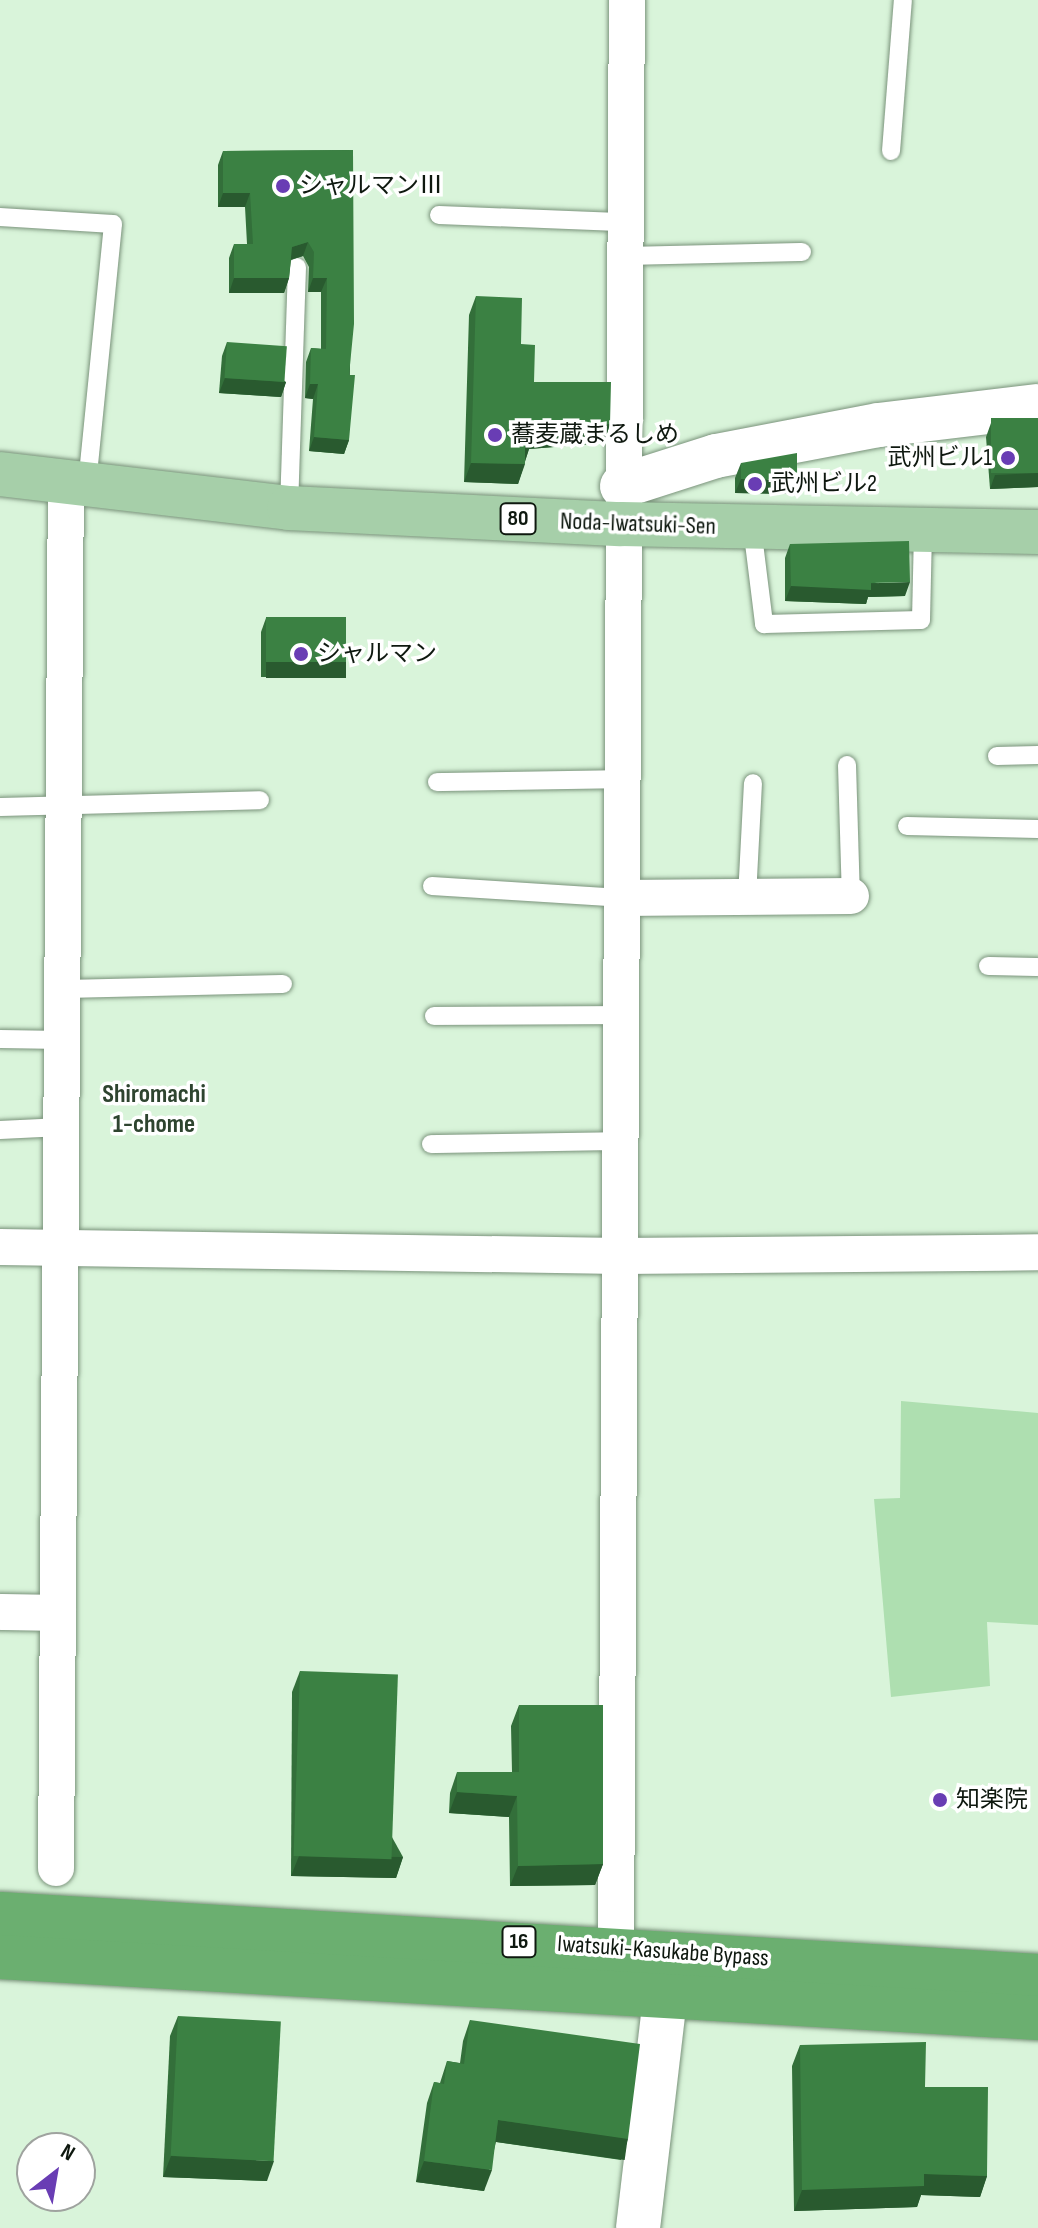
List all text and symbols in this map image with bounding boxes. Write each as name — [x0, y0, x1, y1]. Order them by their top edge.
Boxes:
place label: シャルマンⅢ — [299, 172, 443, 200]
marker: シャルマンⅢ — [274, 177, 292, 195]
place label: 蕎麦蔵まるしめ — [511, 421, 679, 449]
marker: 蕎麦蔵まるしめ — [486, 426, 504, 444]
place label: 武州ビル1 — [888, 444, 992, 472]
marker: 武州ビル1 — [999, 449, 1017, 467]
place label: 武州ビル2 — [771, 470, 877, 498]
marker: 武州ビル2 — [746, 475, 764, 493]
road number: 80 — [498, 501, 538, 537]
street label: Noda-Iwatsuki-Sen — [560, 507, 716, 541]
place label: シャルマン — [317, 640, 437, 668]
marker: シャルマン — [292, 645, 310, 663]
district label: Shiromachi 1-chome — [102, 1079, 206, 1140]
place label: 知楽院 — [956, 1786, 1028, 1814]
marker: 知楽院 — [931, 1791, 949, 1809]
road number: 16 — [501, 1924, 537, 1960]
street label: Iwatsuki-Kasukabe Bypass — [556, 1929, 770, 1973]
north arrow — [16, 2132, 96, 2212]
text: N — [56, 2138, 80, 2167]

